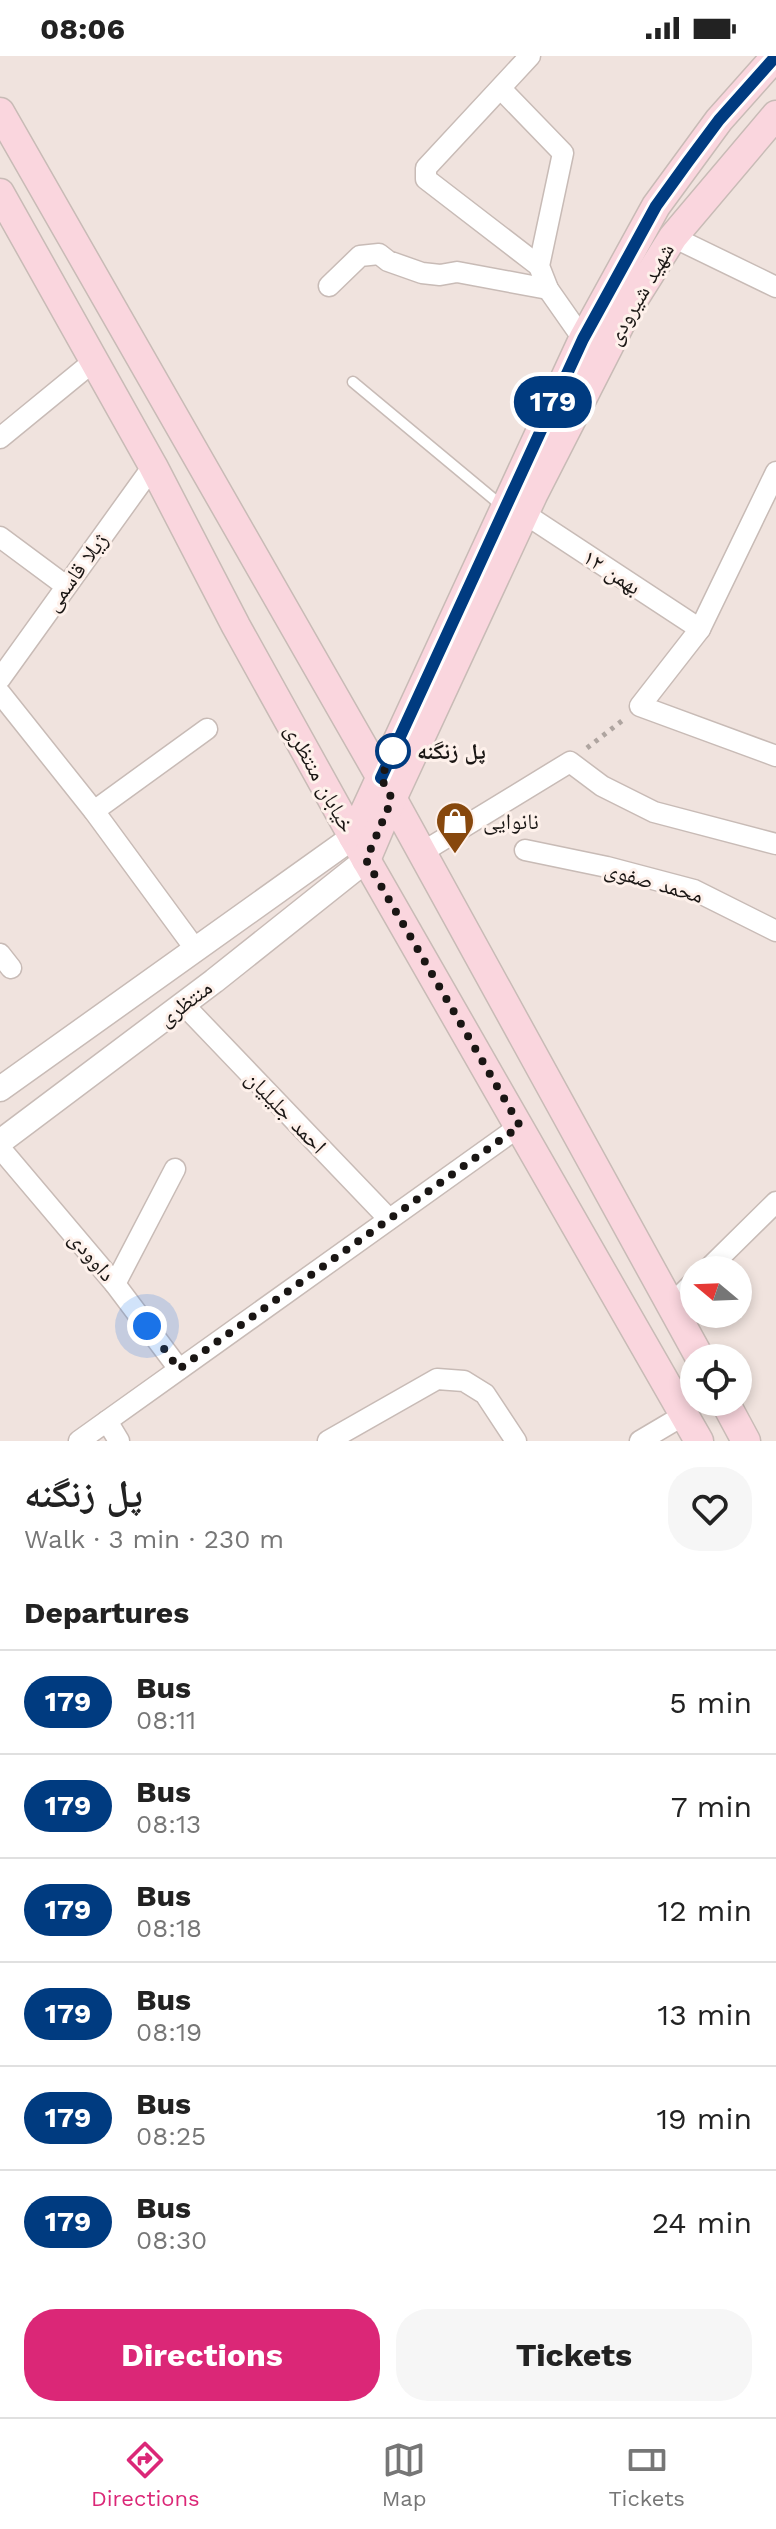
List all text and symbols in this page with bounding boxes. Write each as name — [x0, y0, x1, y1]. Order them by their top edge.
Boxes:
text: 08:06 — [40, 11, 125, 46]
street label: شهید شیرودی — [601, 239, 680, 350]
line badge: 179 — [507, 376, 599, 428]
text: 179 — [530, 385, 576, 418]
street label: ژیلا قاسمی — [39, 528, 114, 617]
street label: ۱۲ بهمن — [578, 544, 646, 601]
street label: خیابان منتظری — [279, 719, 360, 837]
marker: پل زنگنه — [376, 734, 410, 768]
place label: پل زنگنه — [417, 739, 486, 765]
shop icon: نانوایی — [434, 800, 476, 855]
place label: نانوایی — [483, 809, 539, 835]
street label: محمد صفوی — [602, 856, 706, 909]
street label: منتظری — [153, 975, 217, 1032]
street label: احمد جلیلیان — [240, 1065, 332, 1159]
street label: داوودی — [63, 1226, 120, 1287]
north arrow — [680, 1256, 752, 1328]
map controls — [680, 1256, 752, 1416]
your location — [127, 1306, 167, 1346]
button: locate — [680, 1344, 752, 1416]
button: heart — [668, 1467, 752, 1551]
text: پل زنگنه — [24, 1472, 143, 1516]
text: Walk · 3 min · 230 m — [24, 1524, 284, 1554]
text: Departures — [24, 1595, 189, 1630]
text: Bus — [136, 1670, 191, 1705]
text: 179 — [45, 1685, 91, 1718]
text: 5 min — [669, 1685, 752, 1720]
text: 08:11 — [136, 1705, 196, 1735]
text: Bus — [136, 1774, 191, 1809]
text: 179 — [45, 1789, 91, 1822]
text: 7 min — [671, 1789, 752, 1824]
text: 08:13 — [136, 1809, 201, 1839]
text: Bus — [136, 1878, 191, 1913]
text: 179 — [45, 1893, 91, 1926]
text: 12 min — [657, 1893, 752, 1928]
text: 08:18 — [136, 1913, 202, 1943]
text: Bus — [136, 1982, 191, 2017]
text: 179 — [45, 1997, 91, 2030]
text: 13 min — [657, 1997, 752, 2032]
text: 08:19 — [136, 2017, 202, 2047]
text: Bus — [136, 2086, 191, 2121]
text: 179 — [45, 2101, 91, 2134]
text: 19 min — [656, 2101, 752, 2136]
text: 08:25 — [136, 2121, 206, 2151]
text: Bus — [136, 2190, 191, 2225]
text: 179 — [45, 2205, 91, 2238]
text: 24 min — [652, 2205, 752, 2240]
text: 08:30 — [136, 2225, 207, 2255]
button: Directions — [24, 2309, 380, 2401]
button: Tickets — [396, 2309, 752, 2401]
tab: Directions — [91, 2438, 200, 2511]
tab: Map — [382, 2438, 427, 2511]
tab: Tickets — [609, 2438, 685, 2511]

